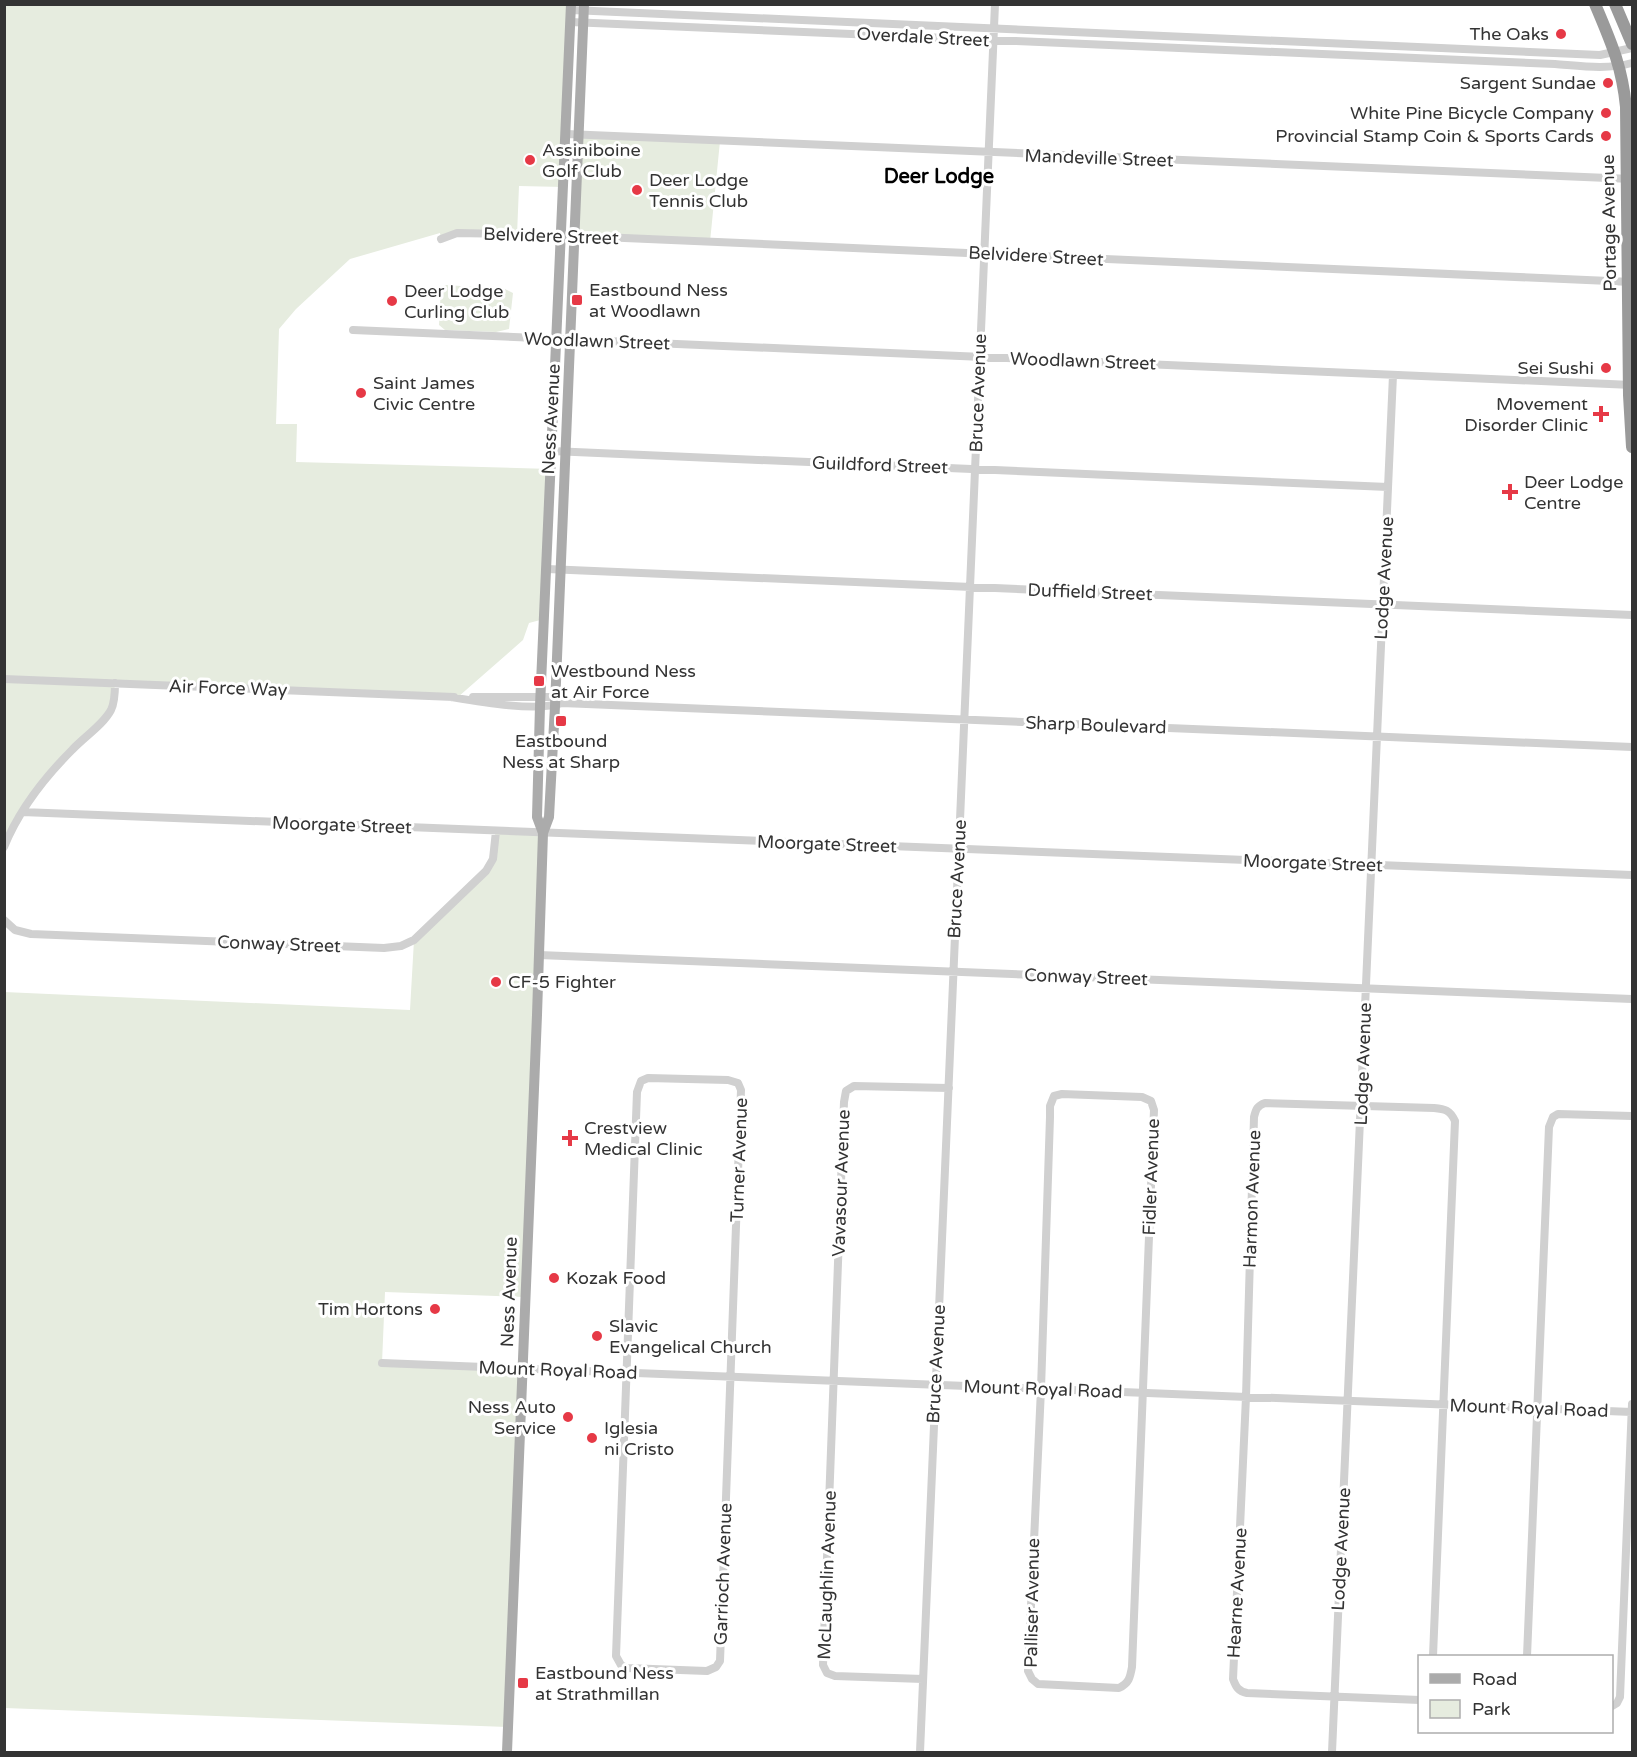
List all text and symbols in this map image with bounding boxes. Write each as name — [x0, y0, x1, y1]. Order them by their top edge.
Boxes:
street label: Overdale Street — [856, 23, 990, 51]
place label: The Oaks — [1469, 23, 1549, 45]
marker: The Oaks — [1554, 27, 1568, 41]
place label: Sargent Sundae — [1460, 72, 1596, 94]
marker: Sargent Sundae — [1601, 76, 1615, 90]
place label: White Pine Bicycle Company — [1350, 102, 1594, 124]
marker: White Pine Bicycle Company — [1599, 106, 1613, 120]
place label: Provincial Stamp Coin & Sports Cards — [1275, 125, 1594, 147]
marker: Provincial Stamp Coin & Sports Cards — [1599, 129, 1613, 143]
place label: Assiniboine Golf Club — [542, 139, 641, 182]
street label: Mandeville Street — [1024, 144, 1174, 172]
marker: Assiniboine Golf Club — [523, 153, 537, 167]
street label: Portage Avenue — [1597, 154, 1621, 292]
district label: Deer Lodge — [884, 165, 994, 189]
place label: Deer Lodge Tennis Club — [649, 169, 748, 212]
marker: Deer Lodge Tennis Club — [630, 183, 644, 197]
street label: Belvidere Street — [483, 223, 619, 249]
street label: Belvidere Street — [968, 241, 1104, 271]
place label: Eastbound Ness at Woodlawn — [589, 279, 728, 322]
place label: Deer Lodge Curling Club — [404, 280, 509, 323]
marker: Eastbound Ness at Woodlawn — [570, 293, 584, 307]
marker: Deer Lodge Curling Club — [385, 294, 399, 308]
street label: Woodlawn Street — [523, 327, 671, 355]
street label: Bruce Avenue — [965, 333, 991, 453]
street label: Woodlawn Street — [1009, 347, 1157, 375]
place label: Sei Sushi — [1518, 357, 1594, 379]
marker: Sei Sushi — [1599, 361, 1613, 375]
street label: Ness Avenue — [537, 363, 565, 475]
place label: Saint James Civic Centre — [373, 372, 475, 415]
marker: Saint James Civic Centre — [354, 386, 368, 400]
place label: Movement Disorder Clinic — [1464, 393, 1588, 436]
marker: Movement Disorder Clinic — [1592, 405, 1610, 423]
street label: Guildford Street — [811, 452, 949, 478]
place label: Deer Lodge Centre — [1524, 471, 1623, 514]
marker: Deer Lodge Centre — [1501, 483, 1519, 501]
street label: Lodge Avenue — [1370, 516, 1398, 640]
street label: Duffield Street — [1027, 579, 1153, 605]
place label: Westbound Ness at Air Force — [551, 660, 696, 703]
marker: Westbound Ness at Air Force — [532, 674, 546, 688]
street label: Air Force Way — [168, 675, 288, 701]
street label: Sharp Boulevard — [1025, 712, 1167, 738]
marker: Eastbound Ness at Sharp — [554, 714, 568, 728]
place label: Eastbound Ness at Sharp — [502, 730, 620, 773]
street label: Moorgate Street — [272, 812, 412, 838]
street label: Bruce Avenue — [943, 819, 971, 939]
street label: Moorgate Street — [757, 831, 897, 857]
street label: Moorgate Street — [1243, 850, 1383, 876]
street label: Conway Street — [217, 931, 341, 957]
street label: Conway Street — [1024, 964, 1148, 990]
place label: CF-5 Fighter — [508, 971, 616, 993]
marker: CF-5 Fighter — [489, 975, 503, 989]
street label: Lodge Avenue — [1350, 1002, 1376, 1126]
street label: Turner Avenue — [726, 1097, 752, 1223]
street label: Vavasour Avenue — [827, 1109, 855, 1257]
place label: Crestview Medical Clinic — [584, 1117, 703, 1160]
street label: Fidler Avenue — [1138, 1118, 1164, 1236]
marker: Crestview Medical Clinic — [561, 1129, 579, 1147]
street label: Harmon Avenue — [1239, 1130, 1265, 1268]
street label: Ness Avenue — [496, 1236, 522, 1348]
place label: Kozak Food — [566, 1267, 666, 1289]
marker: Kozak Food — [547, 1271, 561, 1285]
place label: Tim Hortons — [318, 1298, 423, 1320]
marker: Tim Hortons — [428, 1302, 442, 1316]
street label: Bruce Avenue — [922, 1304, 950, 1424]
place label: Slavic Evangelical Church — [609, 1315, 772, 1358]
marker: Slavic Evangelical Church — [590, 1329, 604, 1343]
street label: Mount Royal Road — [478, 1356, 638, 1384]
street label: Mount Royal Road — [963, 1375, 1123, 1403]
street label: Mount Royal Road — [1449, 1394, 1609, 1422]
place label: Ness Auto Service — [468, 1396, 556, 1439]
marker: Ness Auto Service — [561, 1410, 575, 1424]
place label: Iglesia ni Cristo — [604, 1417, 674, 1460]
marker: Iglesia ni Cristo — [585, 1431, 599, 1445]
street label: Lodge Avenue — [1327, 1487, 1355, 1611]
street label: McLaughlin Avenue — [813, 1490, 841, 1660]
street label: Garrioch Avenue — [710, 1502, 736, 1646]
street label: Hearne Avenue — [1223, 1527, 1251, 1659]
street label: Palliser Avenue — [1020, 1538, 1044, 1668]
legend — [1418, 1655, 1613, 1733]
place label: Eastbound Ness at Strathmillan — [535, 1662, 674, 1705]
text: Road — [1472, 1668, 1517, 1690]
marker: Eastbound Ness at Strathmillan — [516, 1676, 530, 1690]
text: Park — [1472, 1698, 1511, 1720]

